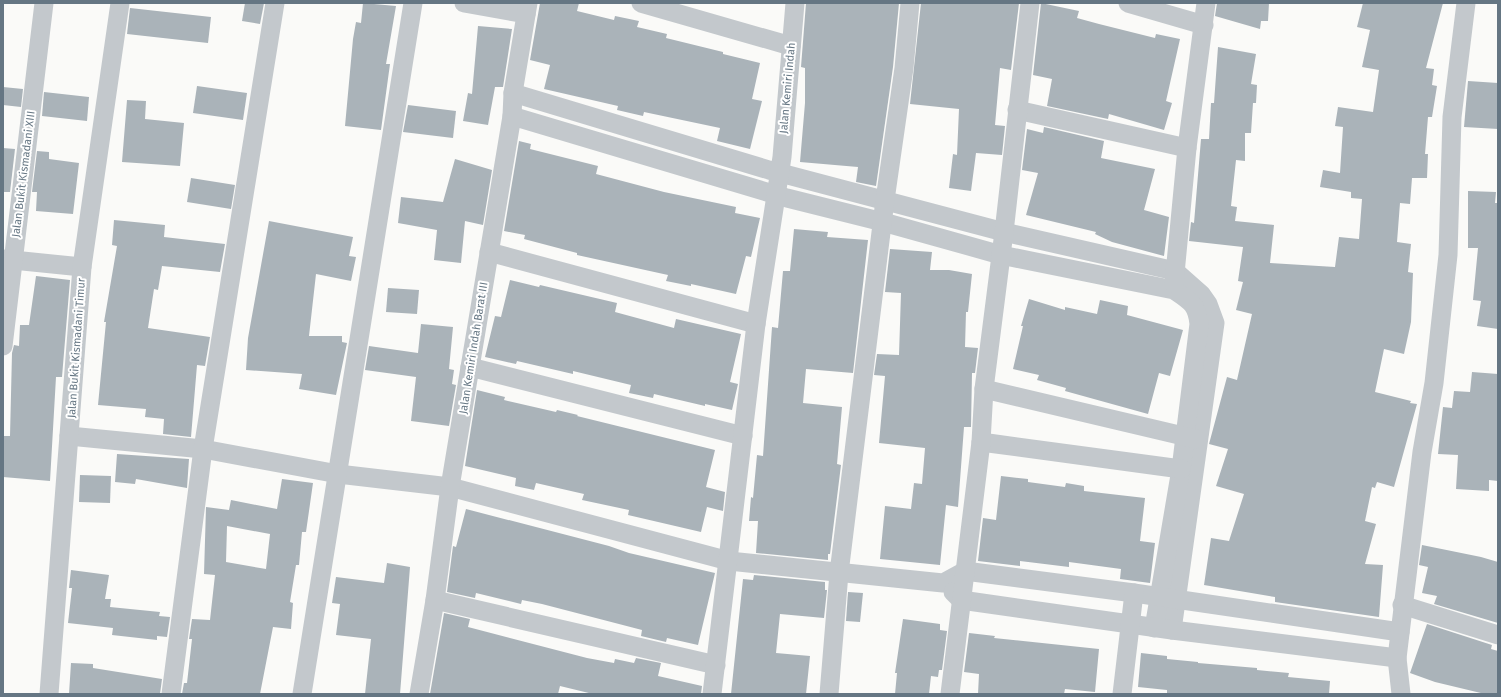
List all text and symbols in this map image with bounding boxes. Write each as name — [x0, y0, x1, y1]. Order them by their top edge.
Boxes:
street label: Jalan Kemiri Indah — [777, 42, 798, 134]
street label: Jalan Bukit Kismadani XIII — [9, 110, 38, 238]
street label: Jalan Bukit Kismadani Timur — [65, 277, 88, 419]
street label: Jalan Kemiri Indah Barat III — [457, 281, 490, 415]

